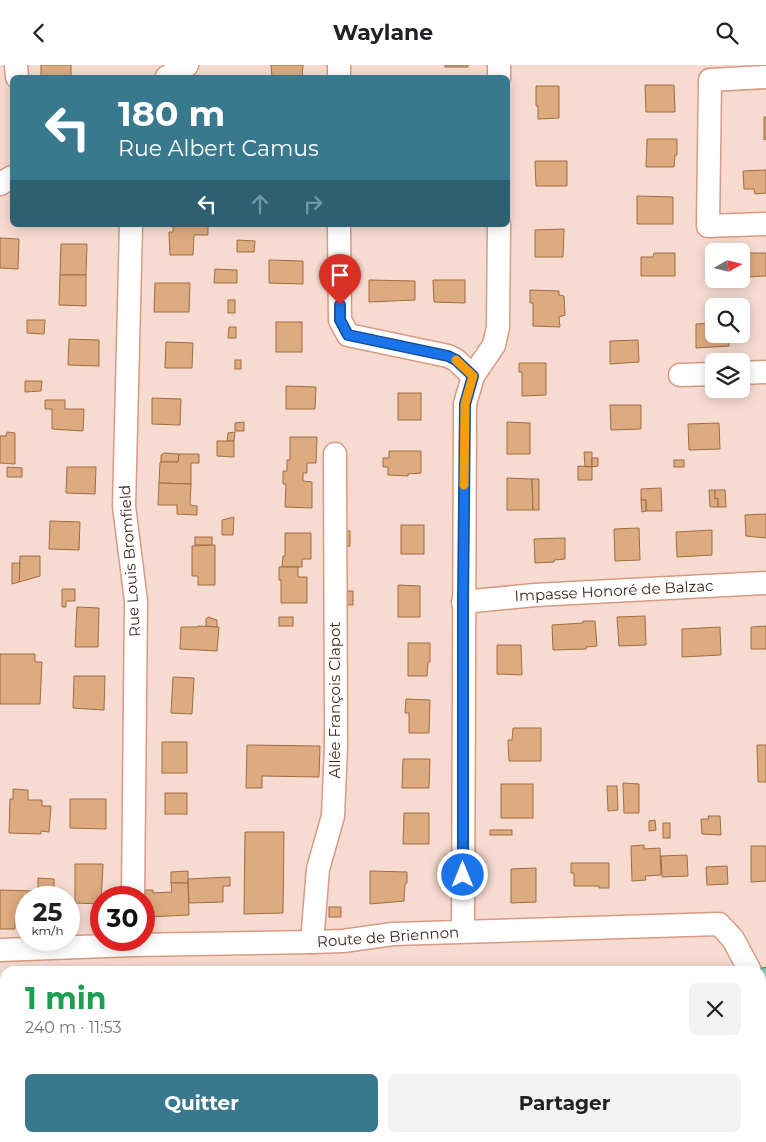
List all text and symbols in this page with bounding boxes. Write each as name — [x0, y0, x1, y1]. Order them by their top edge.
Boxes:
icon: back — [25, 19, 53, 47]
text: Waylane — [333, 19, 433, 46]
icon: search — [713, 19, 741, 47]
text: 180 m — [118, 92, 225, 135]
icon: left — [35, 95, 100, 160]
text: Rue Albert Camus — [118, 135, 319, 162]
icon: left — [193, 190, 221, 218]
icon: ahead — [246, 190, 274, 218]
icon: right — [299, 190, 327, 218]
north arrow — [705, 243, 750, 287]
map controls — [705, 243, 750, 398]
pin — [319, 254, 361, 305]
icon: arrive — [326, 261, 354, 289]
button: search — [705, 298, 750, 343]
button: layers — [705, 353, 750, 398]
street label: Rue Louis Bromfield — [115, 484, 144, 638]
street label: Impasse Honoré de Balzac — [514, 576, 714, 605]
street label: Allée François Clapot — [325, 622, 344, 778]
position arrow — [436, 848, 488, 900]
speed limit sign: 30 — [90, 886, 155, 951]
text: 25 — [33, 897, 62, 927]
street label: Route de Briennon — [316, 922, 460, 951]
text: km/h — [31, 923, 64, 938]
text: 1 min — [25, 980, 106, 1017]
button: close — [689, 983, 741, 1035]
text: 240 m · 11:53 — [25, 1018, 121, 1037]
button: Quitter — [25, 1074, 378, 1132]
button: Partager — [388, 1074, 741, 1132]

